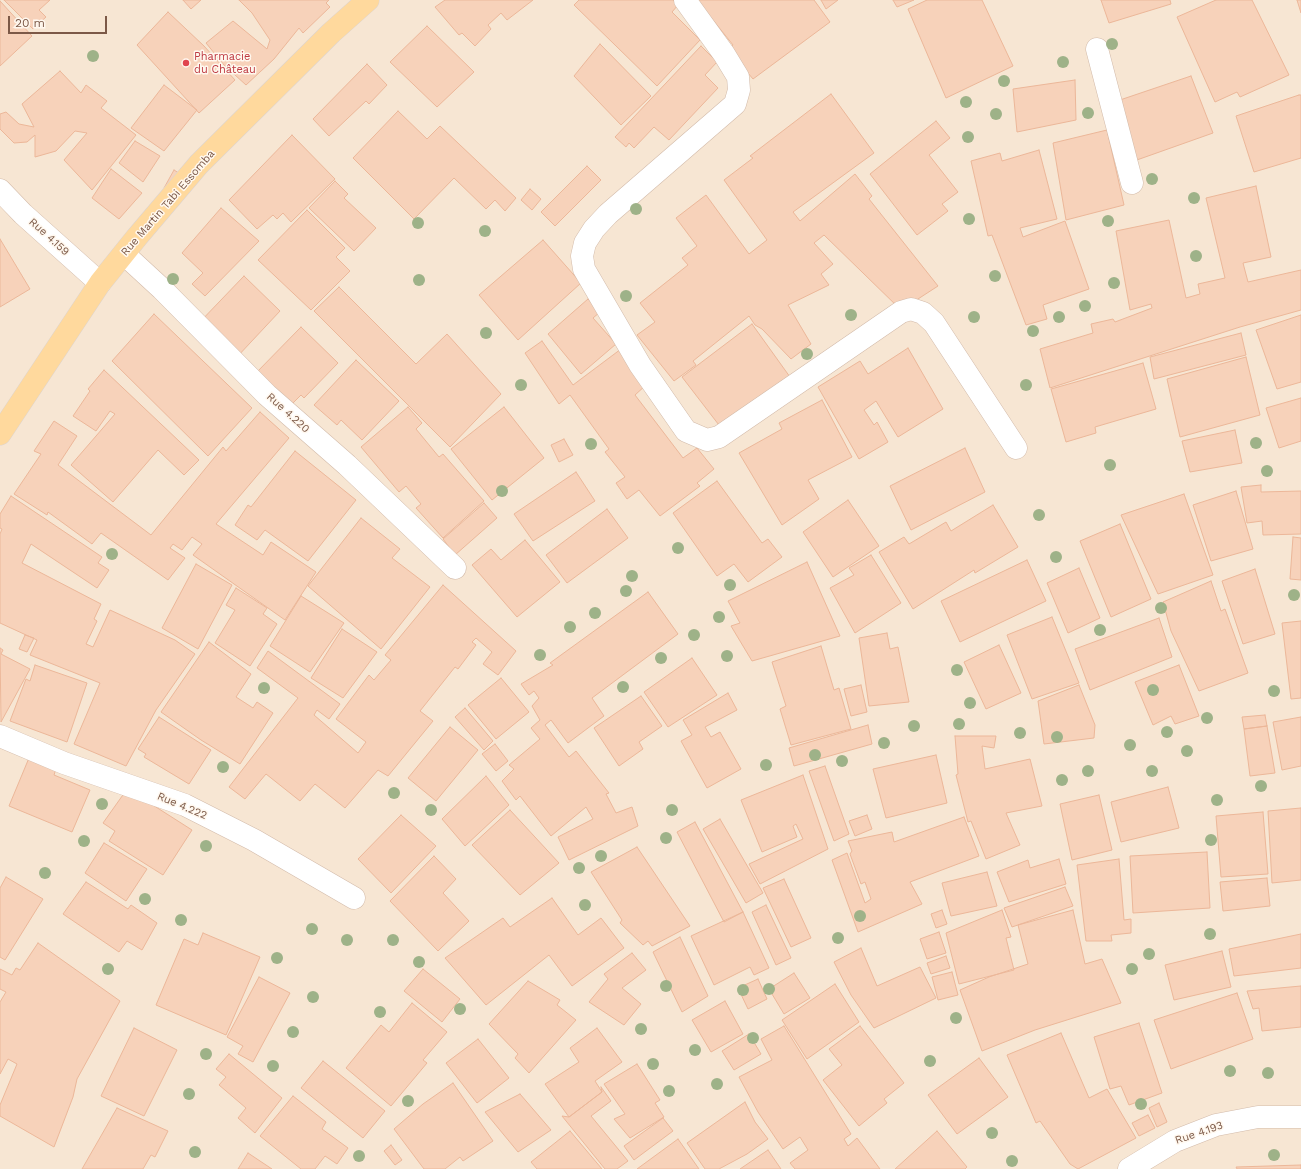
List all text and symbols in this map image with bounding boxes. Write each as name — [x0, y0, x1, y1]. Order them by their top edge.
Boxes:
scale bar — [10, 8, 109, 34]
text: 20 m — [15, 16, 45, 30]
place label: Pharmacie du Château — [194, 50, 256, 76]
marker: Pharmacie du Château — [181, 58, 191, 68]
street label: Rue Martin Tabi Essomba — [118, 147, 218, 259]
street label: Rue 4.159 — [26, 215, 72, 259]
street label: Rue 4.220 — [264, 390, 312, 436]
street label: Rue 4.222 — [155, 790, 209, 822]
street label: Rue 4.193 — [1173, 1119, 1225, 1147]

